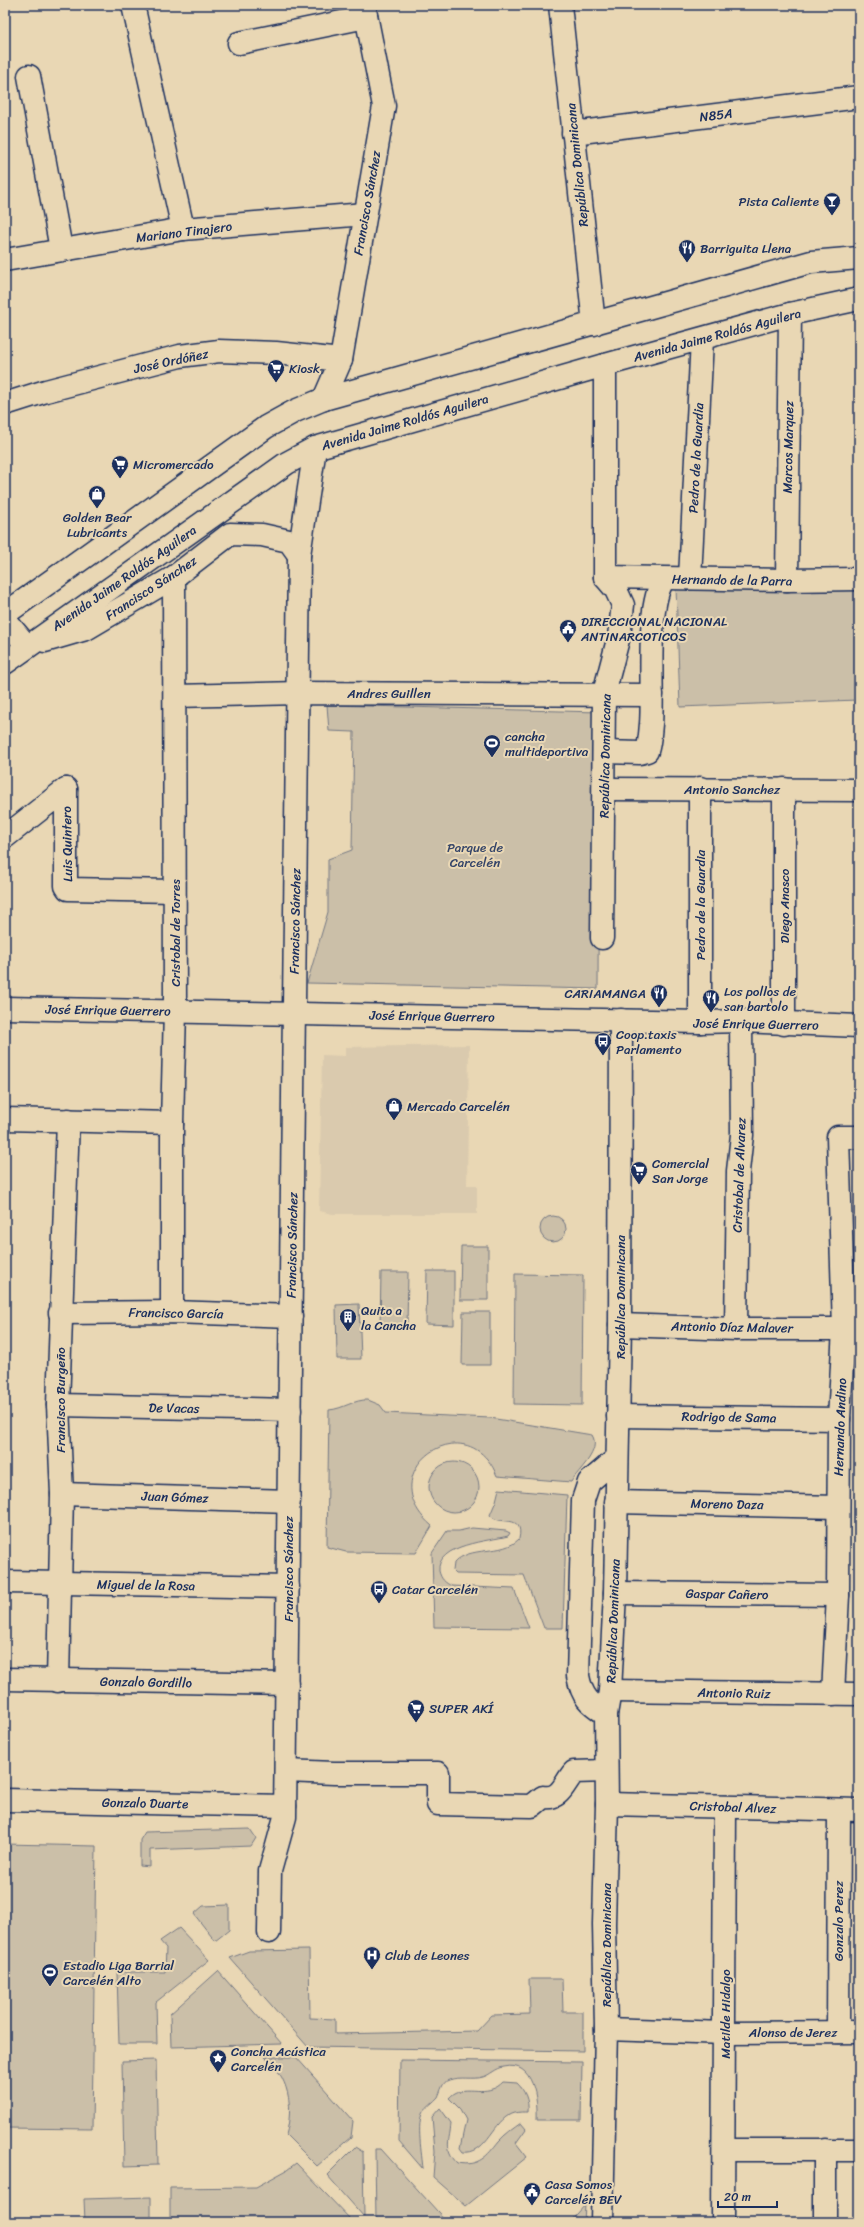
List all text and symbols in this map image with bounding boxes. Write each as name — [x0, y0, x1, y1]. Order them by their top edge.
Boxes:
street label: República Dominicana — [559, 102, 595, 228]
street label: N85A — [698, 102, 734, 128]
street label: Francisco Sánchez — [346, 148, 388, 257]
place label: Pista Caliente — [738, 190, 819, 213]
bar icon: Pista Caliente — [822, 191, 842, 216]
street label: Mariano Tinajero — [135, 215, 234, 249]
place label: Barriguita Llena — [700, 237, 792, 260]
restaurant icon: Barriguita Llena — [677, 238, 697, 263]
street label: Avenida Jaime Roldós Aguilera — [630, 301, 804, 369]
street label: José Ordóñez — [131, 342, 211, 380]
place label: Kiosk — [289, 357, 320, 380]
supermarket icon: Kiosk — [266, 358, 286, 383]
street label: Avenida Jaime Roldós Aguilera — [318, 387, 492, 457]
street label: Marcos Marquez — [776, 400, 800, 494]
street label: Pedro de la Guardia — [682, 402, 710, 514]
place label: Micromercado — [133, 453, 214, 476]
supermarket icon: Micromercado — [110, 454, 130, 479]
shop icon: Golden Bear Lubricants — [87, 484, 107, 509]
place label: Golden Bear Lubricants — [63, 506, 132, 544]
street label: Avenida Jaime Roldós Aguilera — [46, 519, 202, 638]
street label: Francisco Sánchez — [100, 549, 202, 627]
street label: Hernando de la Parra — [672, 567, 793, 593]
place label: DIRECCIONAL NACIONAL ANTINARCOTICOS — [580, 610, 727, 648]
public building icon: DIRECCIONAL NACIONAL ANTINARCOTICOS — [558, 618, 578, 643]
street label: Andres Guillen — [346, 682, 431, 705]
street label: República Dominicana — [592, 693, 618, 818]
place label: cancha multideportiva — [505, 725, 589, 763]
sports icon: cancha multideportiva — [482, 733, 502, 758]
street label: Antonio Sanchez — [683, 778, 781, 801]
street label: Luis Quintero — [55, 805, 79, 882]
park label: Parque de Carcelén — [447, 836, 503, 874]
street label: Pedro de la Guardia — [689, 849, 712, 960]
street label: Francisco Sánchez — [283, 867, 307, 974]
street label: Diego Anasco — [773, 868, 796, 943]
street label: Cristobal de Torres — [164, 879, 187, 987]
place label: Los pollos de san bartolo — [723, 980, 796, 1018]
place label: CARIAMANGA — [564, 982, 646, 1005]
restaurant icon: CARIAMANGA — [649, 983, 669, 1008]
restaurant icon: Los pollos de san bartolo — [701, 988, 721, 1013]
street label: José Enrique Guerrero — [44, 997, 171, 1023]
street label: José Enrique Guerrero — [368, 1003, 495, 1029]
street label: José Enrique Guerrero — [692, 1011, 819, 1037]
place label: Coop.taxis Parlamento — [616, 1023, 682, 1061]
bus stop icon: Coop.taxis Parlamento — [593, 1031, 613, 1056]
place label: Mercado Carcelén — [407, 1095, 510, 1118]
shop icon: Mercado Carcelén — [384, 1096, 404, 1121]
street label: Cristobal de Alvarez — [725, 1116, 753, 1233]
place label: Comercial San Jorge — [652, 1152, 709, 1190]
supermarket icon: Comercial San Jorge — [629, 1160, 649, 1185]
street label: Francisco Sánchez — [280, 1191, 304, 1298]
street label: República Dominicana — [609, 1234, 632, 1359]
place label: Quito a la Cancha — [361, 1299, 417, 1337]
street label: Francisco García — [128, 1301, 224, 1325]
building icon: Quito a la Cancha — [338, 1307, 358, 1332]
street label: Antonio Díaz Malaver — [670, 1314, 794, 1340]
street label: Francisco Burgeño — [49, 1347, 72, 1453]
street label: Hernando Andino — [827, 1377, 853, 1476]
street label: De Vacas — [148, 1396, 200, 1420]
street label: Rodrigo de Sama — [681, 1405, 777, 1429]
street label: Juan Gómez — [140, 1484, 210, 1510]
street label: Moreno Daza — [690, 1492, 764, 1516]
street label: Francisco Sánchez — [277, 1515, 300, 1622]
street label: República Dominicana — [599, 1558, 627, 1683]
street label: Miguel de la Rosa — [97, 1573, 196, 1597]
place label: Catar Carcelén — [392, 1578, 478, 1601]
bus stop icon: Catar Carcelén — [369, 1579, 389, 1604]
street label: Gaspar Cañero — [685, 1582, 769, 1606]
street label: Gonzalo Gordillo — [100, 1670, 193, 1694]
street label: Antonio Ruiz — [696, 1681, 771, 1705]
place label: SUPER AKÍ — [429, 1697, 494, 1720]
supermarket icon: SUPER AKÍ — [406, 1698, 426, 1723]
street label: Gonzalo Duarte — [102, 1791, 188, 1815]
street label: Cristobal Alvez — [689, 1794, 778, 1820]
street label: Gonzalo Perez — [827, 1880, 850, 1961]
street label: República Dominicana — [595, 1882, 618, 2007]
place label: Club de Leones — [385, 1944, 470, 1967]
hospital icon: Club de Leones — [362, 1945, 382, 1970]
place label: Estadio Liga Barrial Carcelén Alto — [63, 1954, 174, 1992]
sports icon: Estadio Liga Barrial Carcelén Alto — [40, 1962, 60, 1987]
street label: Matilde Hidalgo — [714, 1969, 737, 2059]
street label: Alonso de Jerez — [748, 2021, 838, 2044]
place label: Concha Acústica Carcelén — [231, 2040, 326, 2078]
place icon: Concha Acústica Carcelén — [208, 2048, 228, 2073]
place label: Casa Somos Carcelén BEV — [545, 2173, 623, 2211]
public building icon: Casa Somos Carcelén BEV — [522, 2181, 542, 2206]
scale bar — [718, 2183, 777, 2209]
text: 20 m — [724, 2186, 751, 2208]

